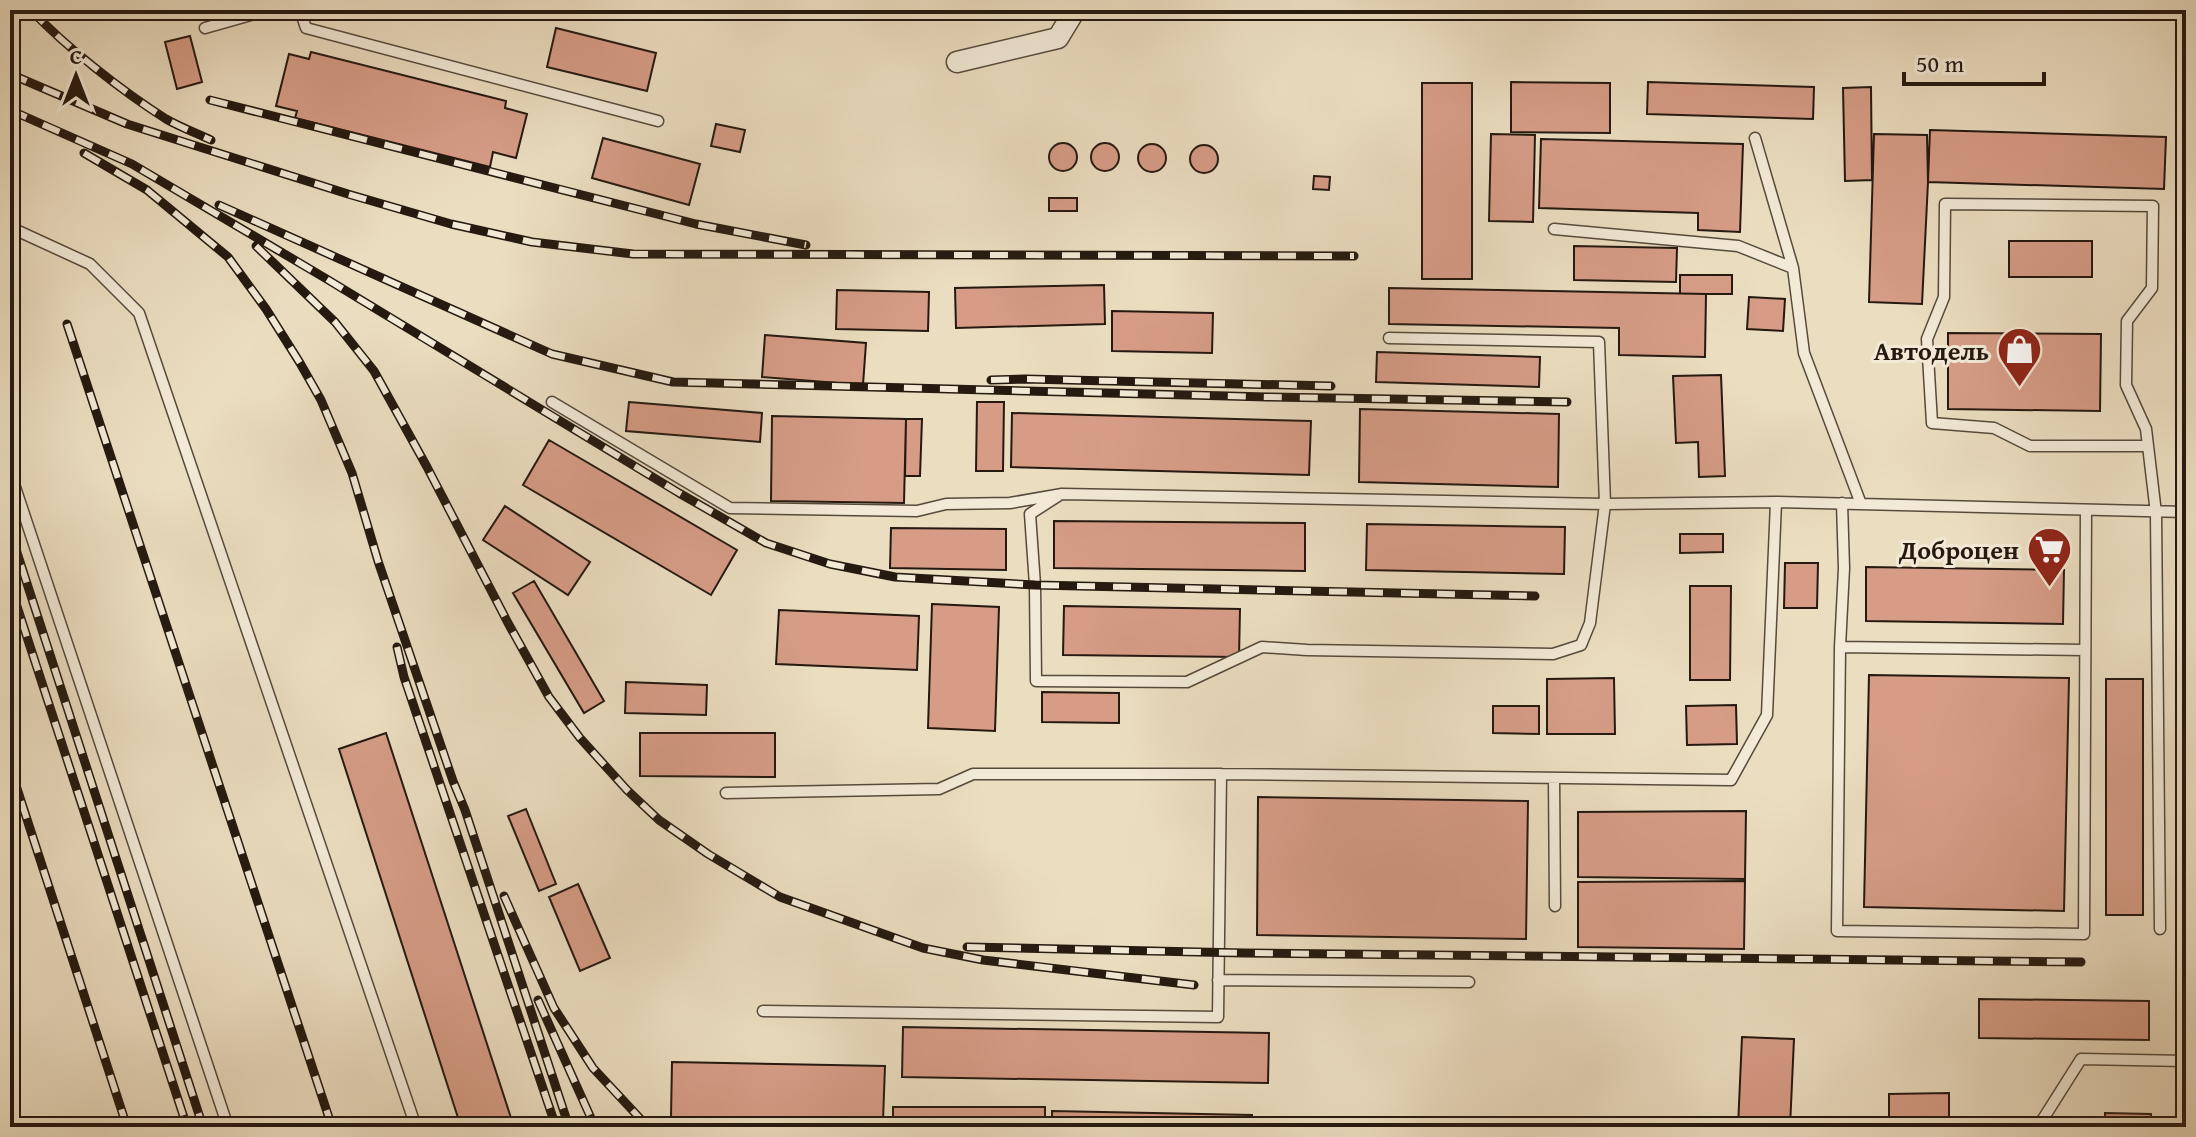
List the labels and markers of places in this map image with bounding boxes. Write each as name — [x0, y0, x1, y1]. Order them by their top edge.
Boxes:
shop icon: Автодель — [1996, 326, 2044, 389]
place label: Автодель — [1874, 331, 1989, 370]
supermarket icon: Доброцен — [2026, 525, 2074, 588]
place label: Доброцен — [1898, 530, 2019, 569]

